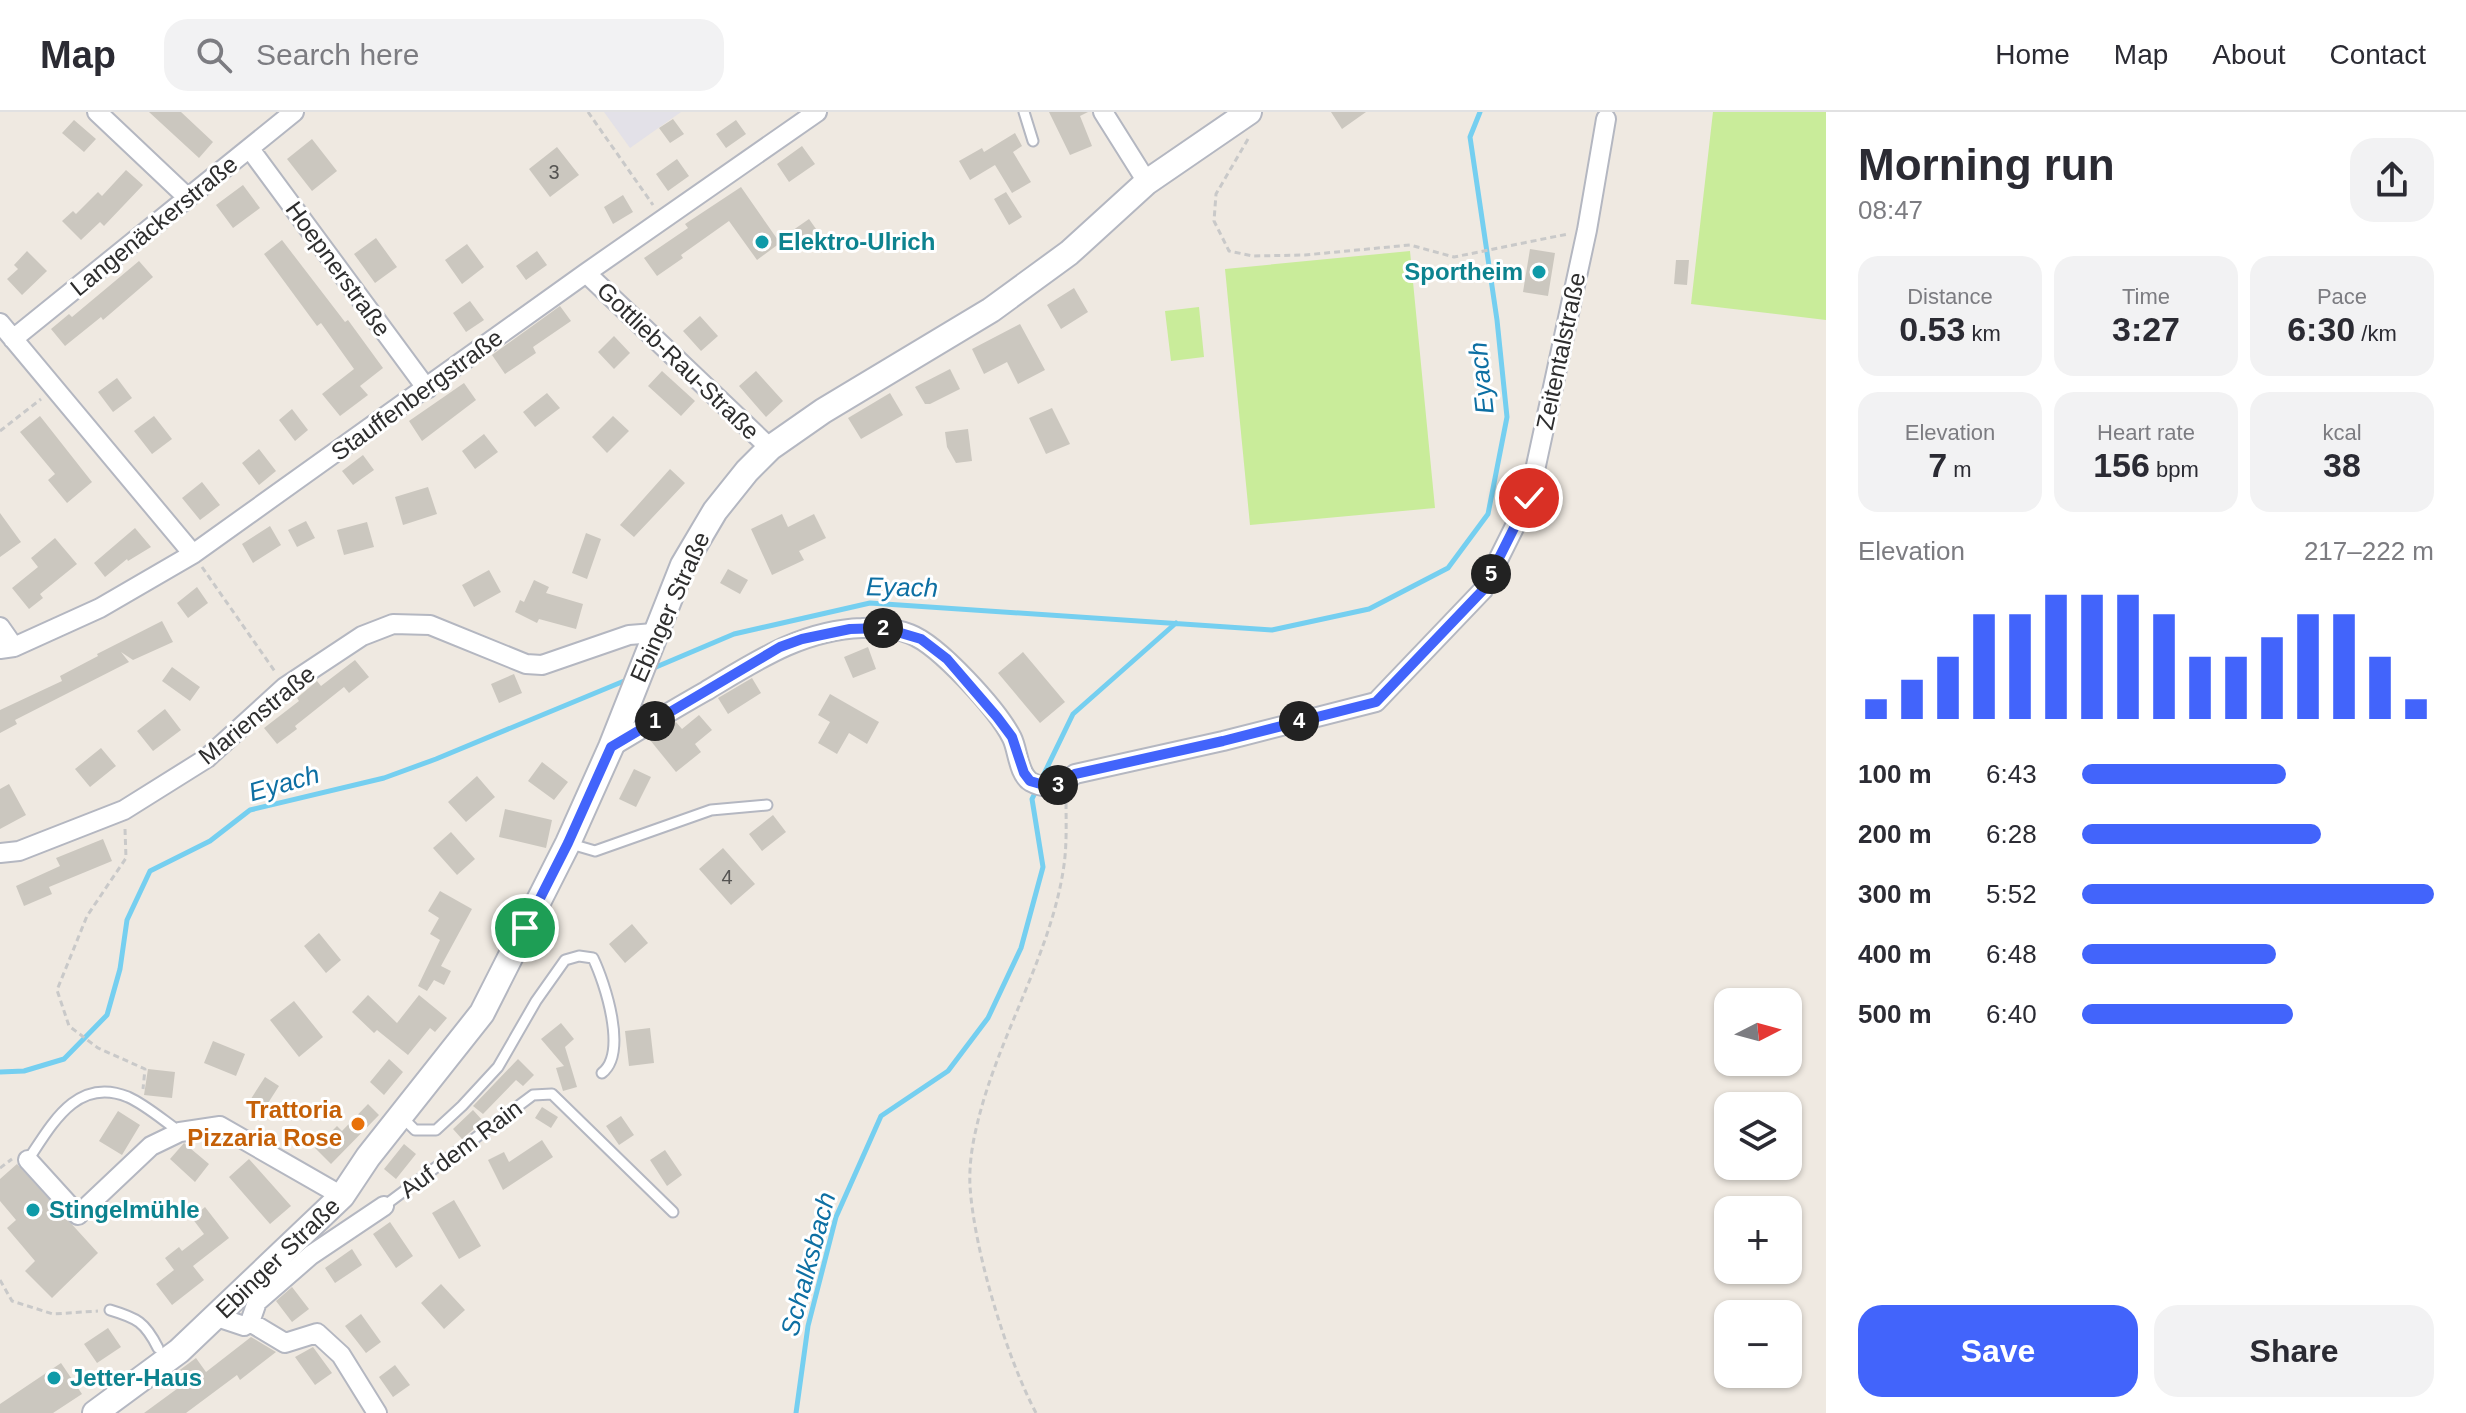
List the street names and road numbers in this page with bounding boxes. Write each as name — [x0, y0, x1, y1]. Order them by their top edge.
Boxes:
street label: Langenäckerstraße — [65, 150, 243, 301]
street label: Hoepnerstraße — [280, 196, 396, 341]
street label: Zeitentalstraße — [1531, 270, 1590, 432]
street label: Gottlieb-Rau-Straße — [592, 276, 765, 445]
street label: Stauffenbergstraße — [326, 323, 508, 466]
street label: Ebinger Straße — [624, 528, 715, 686]
street label: Marienstraße — [193, 660, 320, 770]
street label: Auf dem Rain — [395, 1094, 527, 1203]
street label: Ebinger Straße — [210, 1192, 345, 1323]

